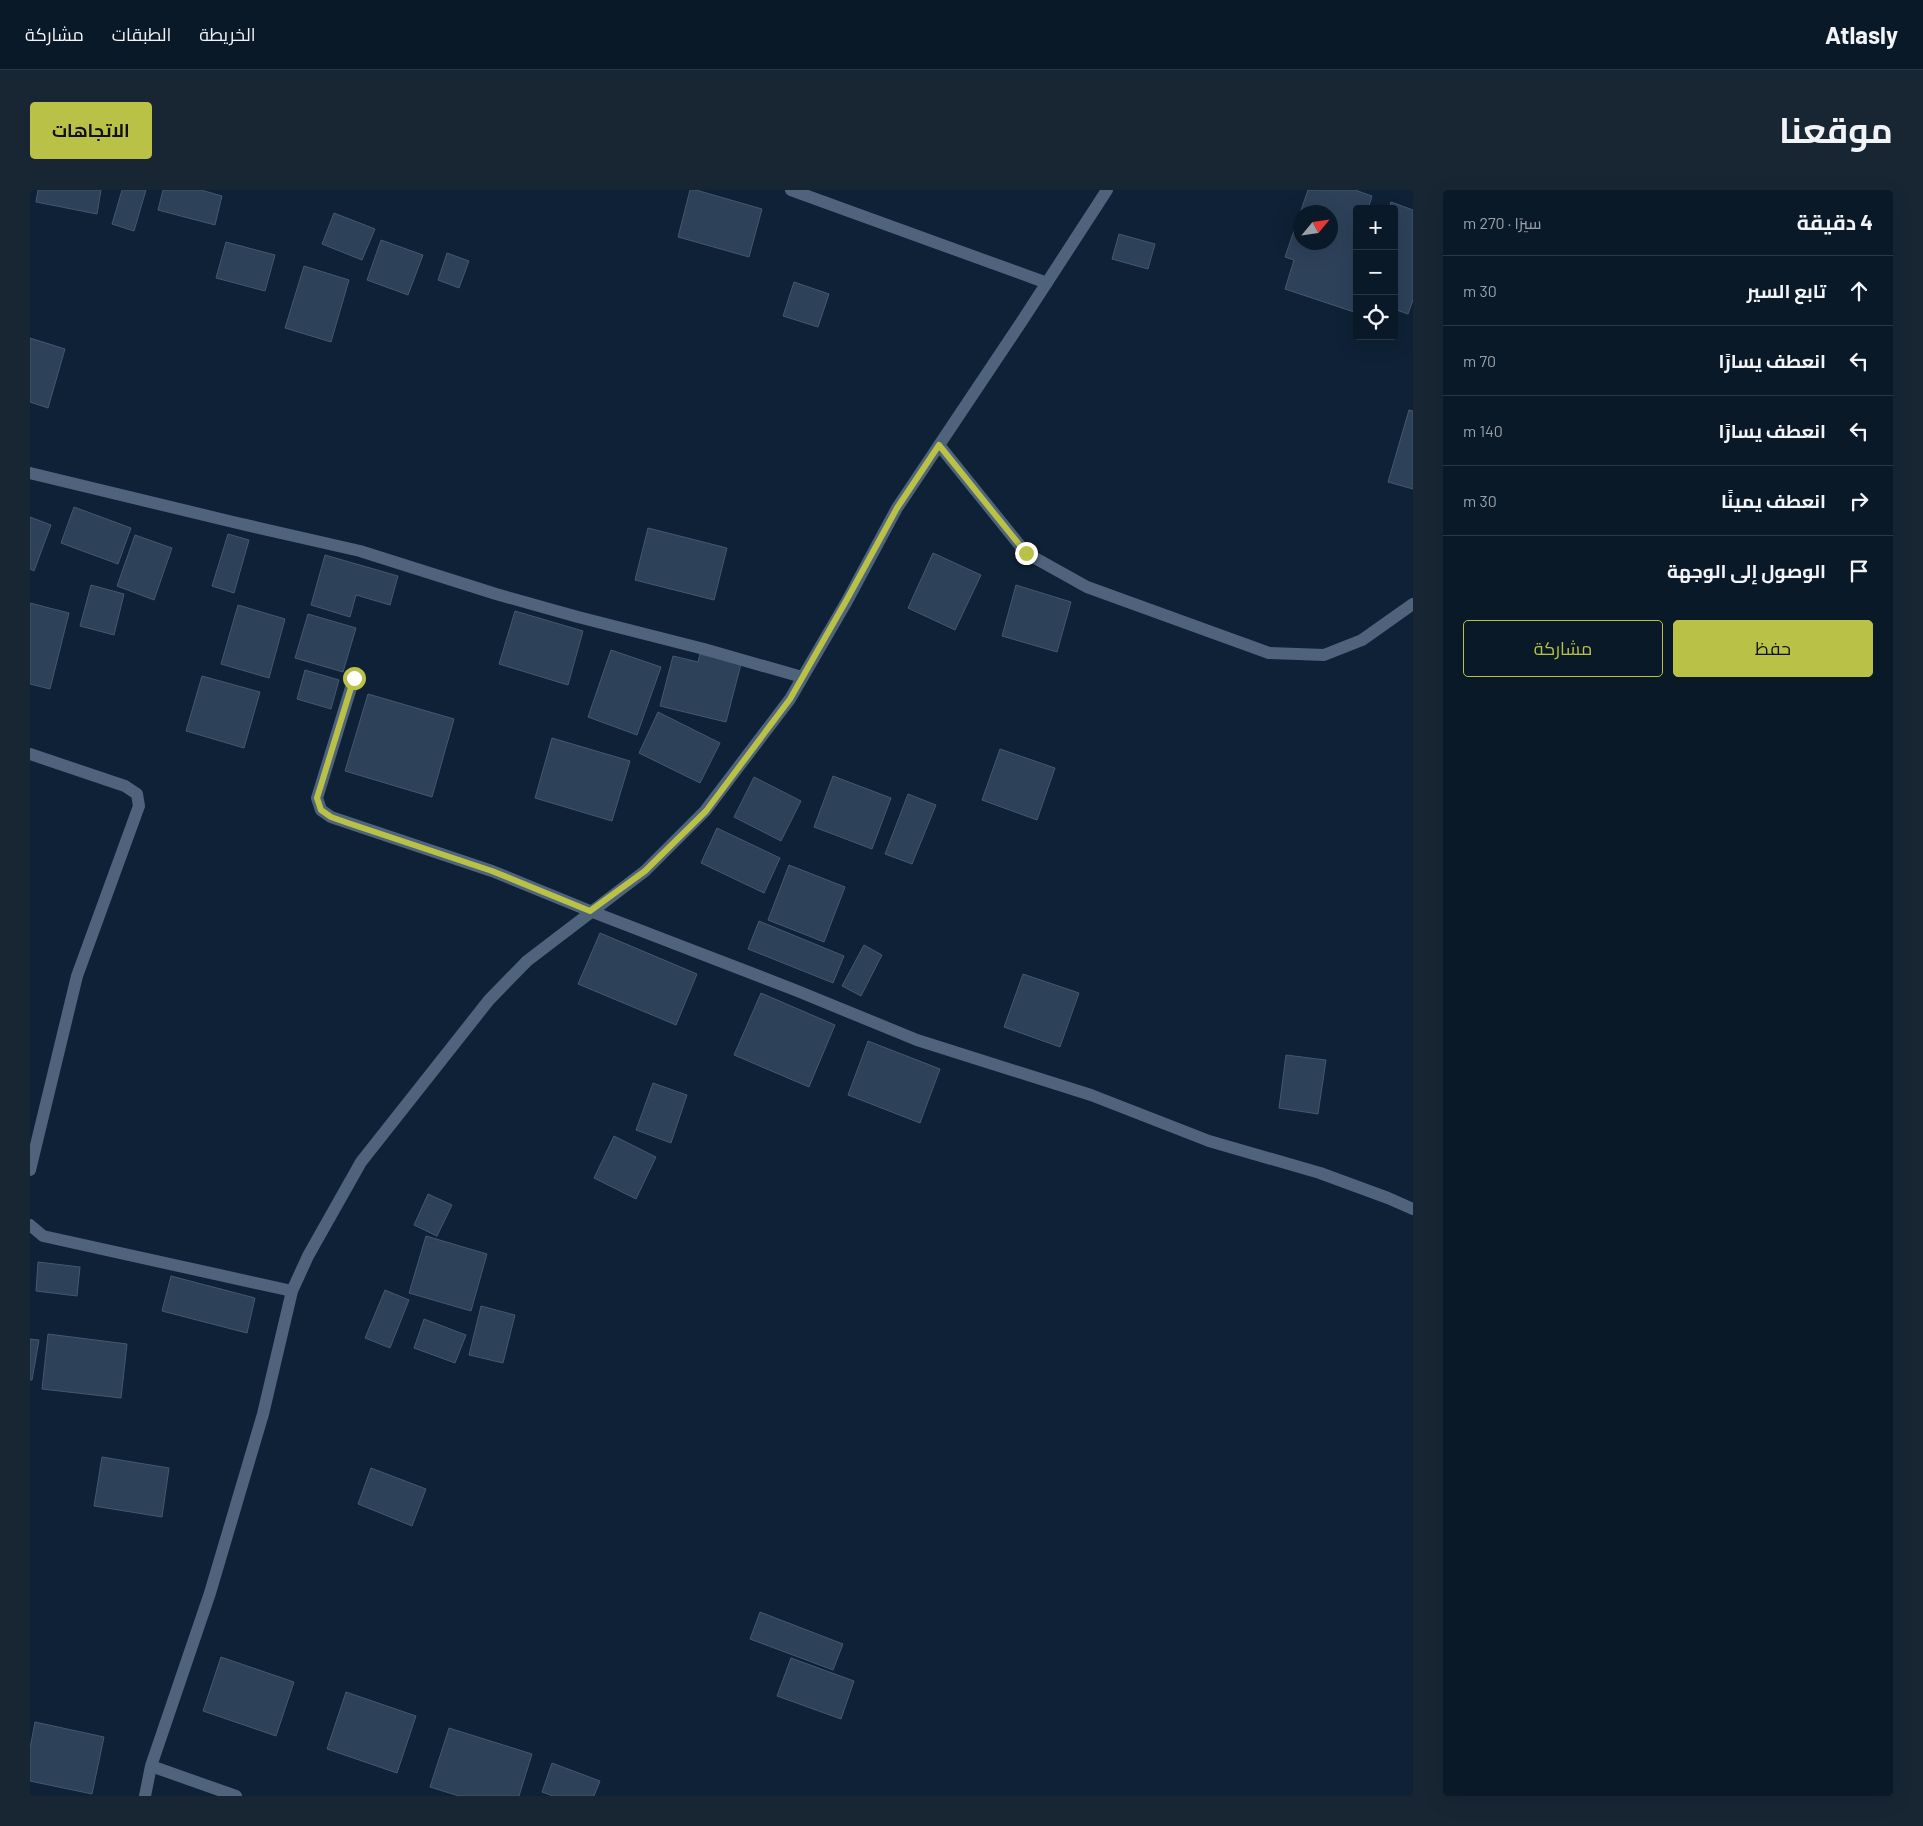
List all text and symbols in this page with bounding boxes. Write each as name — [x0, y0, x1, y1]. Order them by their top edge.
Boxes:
text: Atlasly — [1825, 20, 1898, 49]
text: مشاركة — [25, 23, 84, 45]
text: الطبقات — [112, 23, 171, 45]
text: الخريطة — [199, 23, 256, 45]
button: الاتجاهات — [30, 102, 152, 159]
text: موقعنا — [1779, 108, 1893, 150]
north arrow — [1293, 205, 1338, 250]
map controls — [1353, 205, 1398, 340]
button: + — [1353, 205, 1398, 250]
text: 4 دقيقة — [1797, 209, 1873, 234]
text: سيرًا · 270 m — [1463, 213, 1541, 232]
button: − — [1353, 250, 1398, 295]
icon: ahead — [1845, 277, 1873, 305]
text: تابع السير — [1747, 279, 1826, 302]
text: 30 m — [1463, 281, 1497, 300]
button: locate — [1353, 295, 1398, 340]
icon: left — [1845, 347, 1873, 375]
text: انعطف يسارًا — [1719, 349, 1826, 372]
text: 70 m — [1463, 351, 1496, 370]
icon: left — [1845, 417, 1873, 445]
text: انعطف يسارًا — [1719, 419, 1826, 442]
text: 140 m — [1463, 421, 1503, 440]
icon: right — [1845, 487, 1873, 515]
text: انعطف يمينًا — [1721, 489, 1826, 512]
text: 30 m — [1463, 491, 1497, 510]
route end — [1015, 542, 1038, 565]
icon: arrive — [1845, 557, 1873, 585]
text: الوصول إلى الوجهة — [1667, 559, 1826, 582]
button: مشاركة — [1463, 620, 1663, 677]
button: حفظ — [1673, 620, 1873, 677]
route start — [343, 667, 366, 690]

